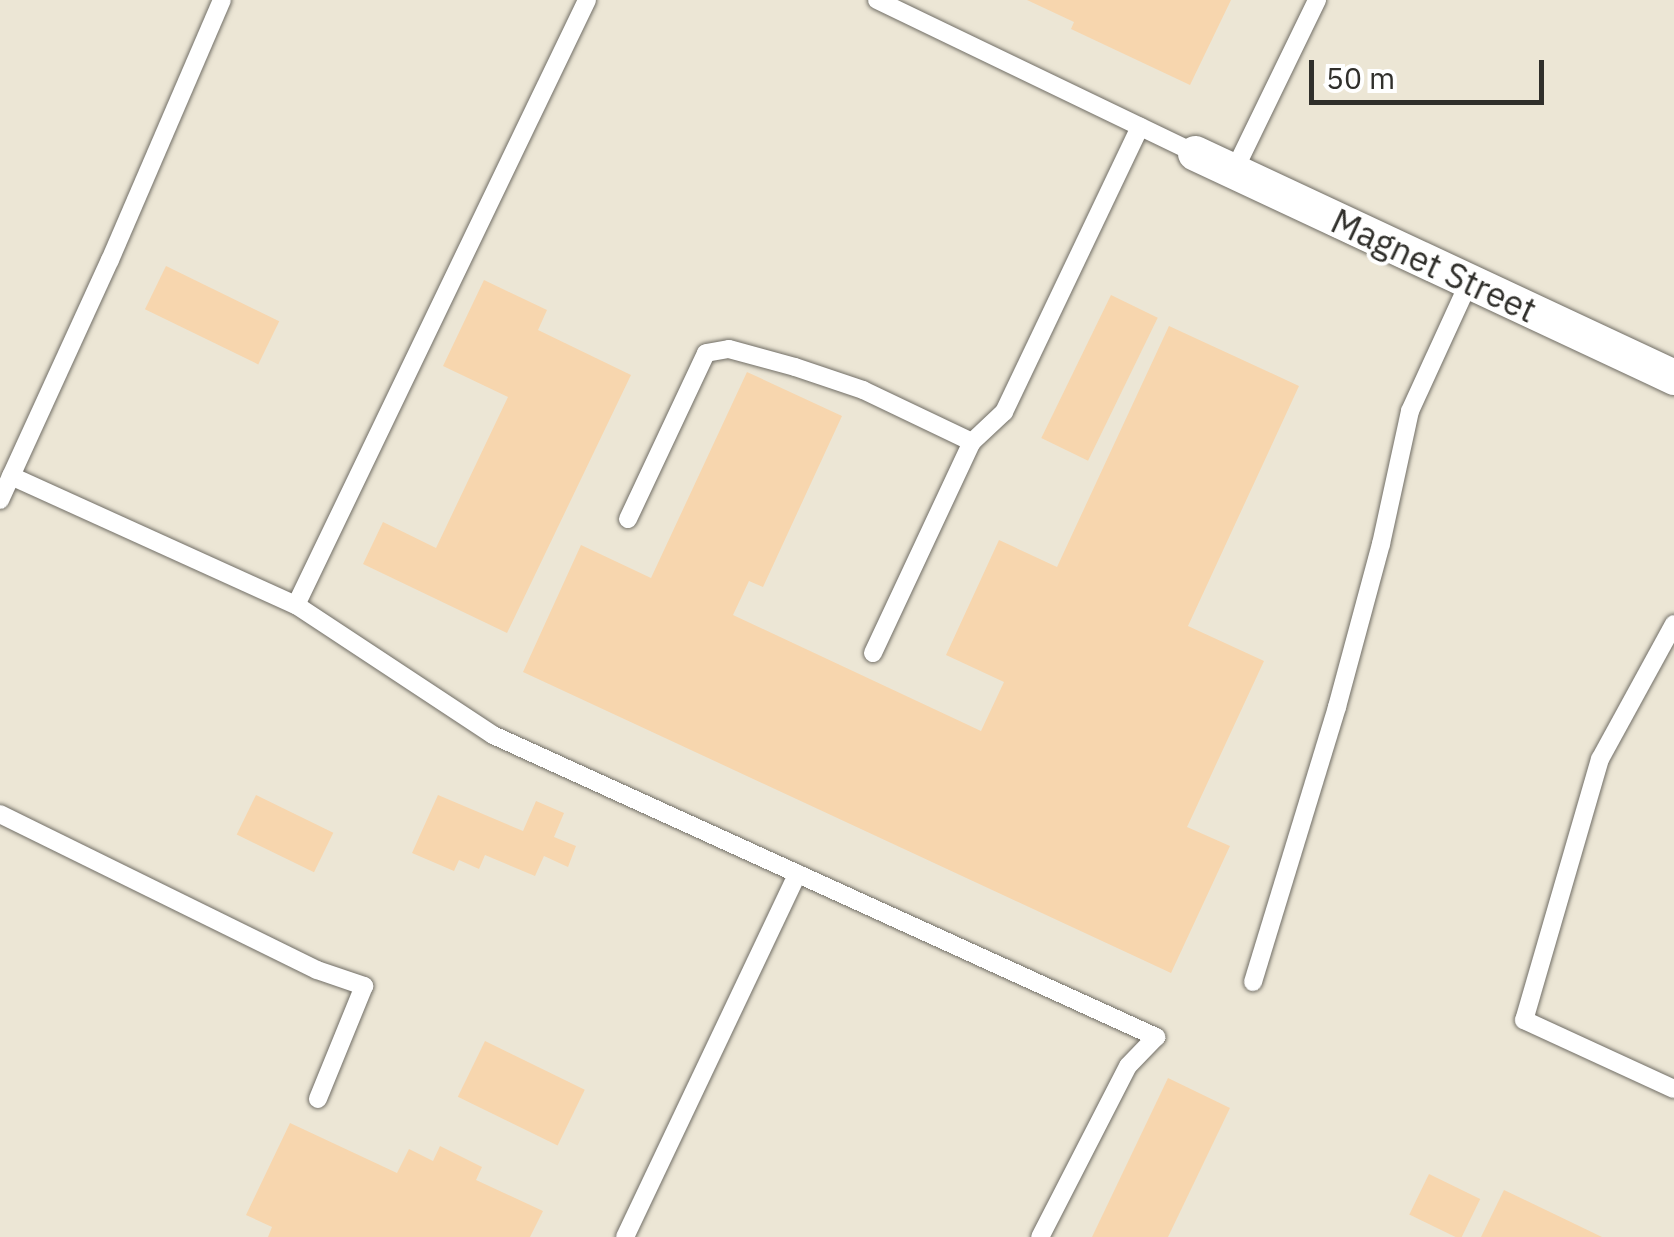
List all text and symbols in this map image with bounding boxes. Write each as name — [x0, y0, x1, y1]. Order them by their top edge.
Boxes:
scale bar — [1314, 40, 1549, 102]
text: 50 m — [1326, 58, 1395, 97]
street label: Magnet Street — [1325, 199, 1543, 331]

